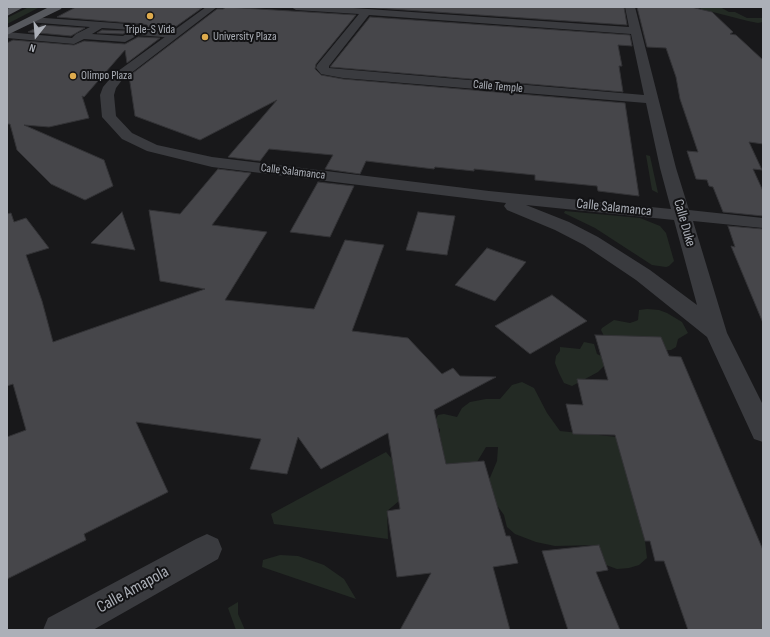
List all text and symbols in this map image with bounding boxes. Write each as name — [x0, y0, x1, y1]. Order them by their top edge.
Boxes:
marker: Triple-S Vida — [145, 11, 155, 21]
north arrow — [16, 16, 56, 56]
place label: Triple-S Vida — [125, 23, 175, 37]
place label: University Plaza — [213, 30, 277, 44]
marker: University Plaza — [200, 32, 210, 42]
text: N — [28, 41, 37, 55]
place label: Olimpo Plaza — [81, 69, 132, 83]
marker: Olimpo Plaza — [68, 71, 78, 81]
street label: Calle Temple — [472, 78, 524, 96]
street label: Calle Salamanca — [260, 161, 326, 183]
street label: Calle Salamanca — [576, 196, 652, 220]
street label: Calle Duke — [669, 197, 699, 249]
street label: Calle Amapola — [93, 562, 173, 618]

